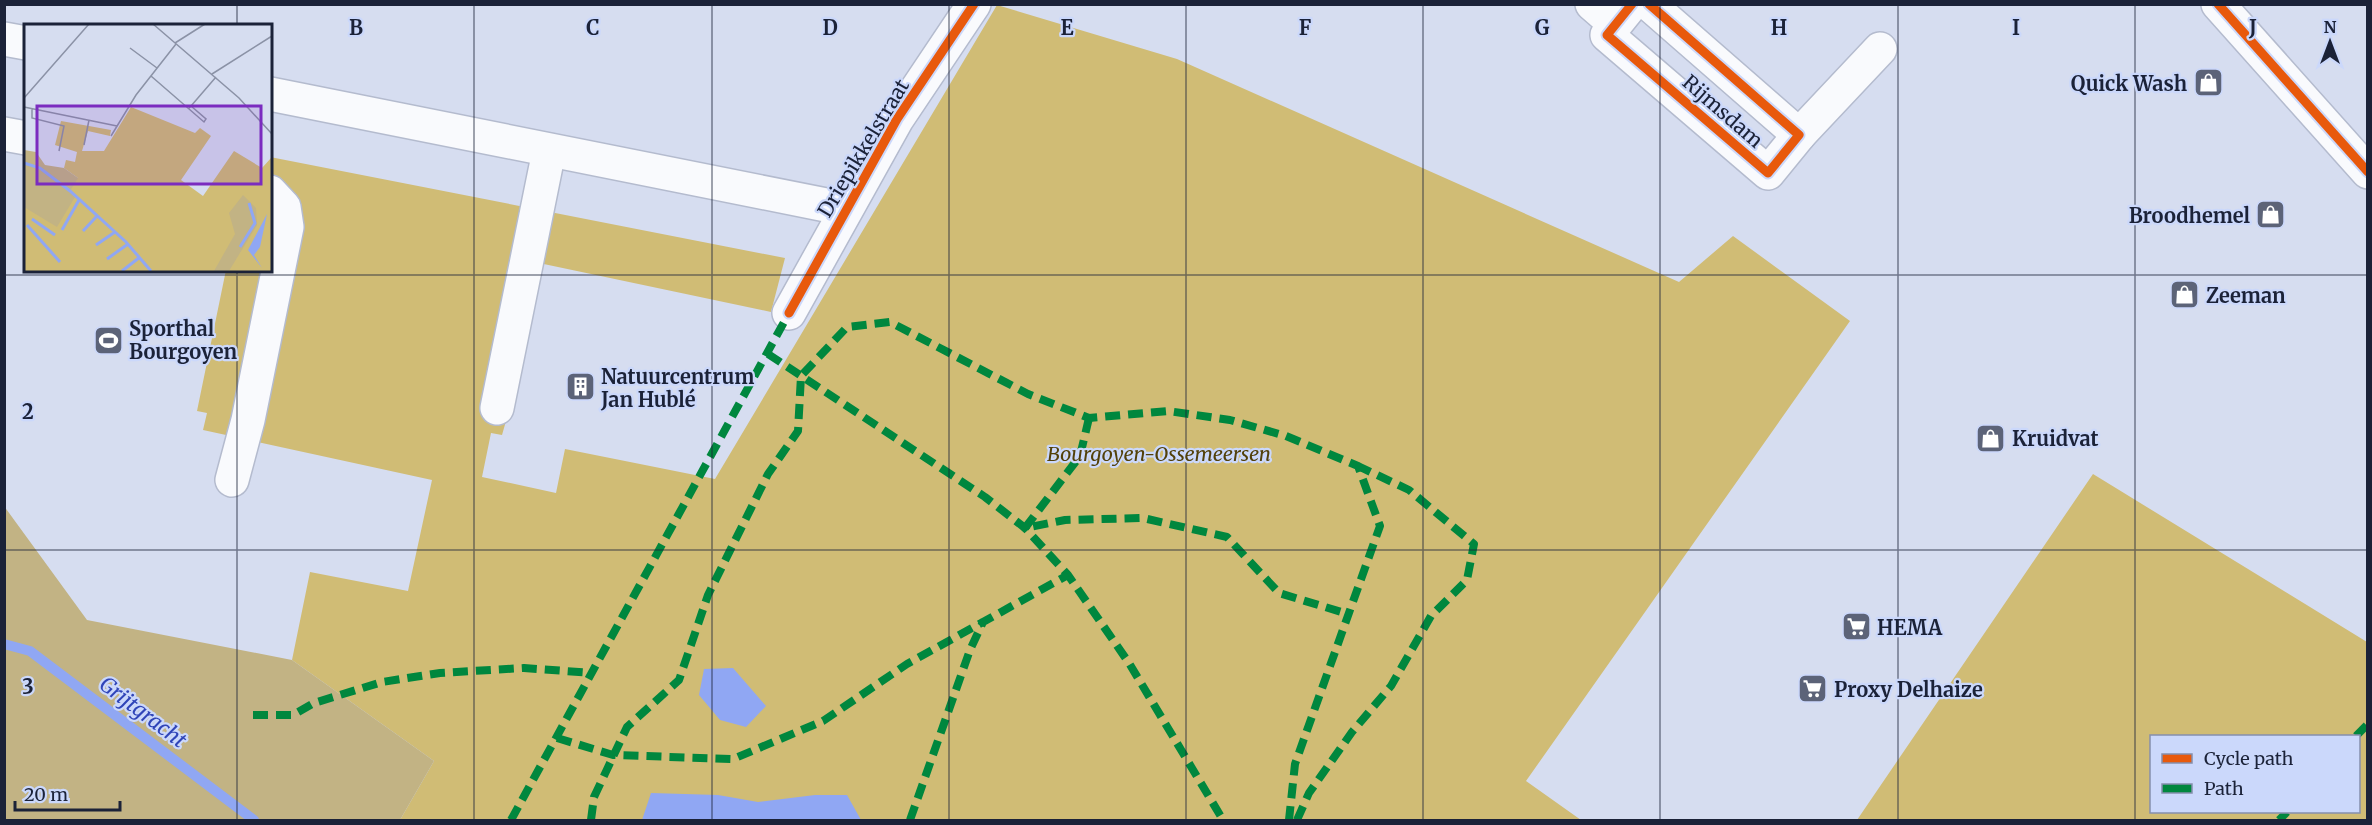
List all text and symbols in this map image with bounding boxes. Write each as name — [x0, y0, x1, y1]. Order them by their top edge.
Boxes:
north arrow — [2300, 12, 2360, 72]
text: B — [349, 15, 363, 40]
text: C — [586, 15, 600, 40]
text: D — [822, 15, 838, 40]
text: E — [1060, 15, 1074, 40]
text: F — [1299, 15, 1312, 40]
text: G — [1535, 15, 1550, 40]
text: H — [1771, 15, 1787, 40]
text: I — [2012, 15, 2020, 40]
text: J — [2248, 15, 2257, 40]
text: N — [2324, 17, 2337, 37]
inset map — [24, 24, 272, 272]
shop icon: Quick Wash — [2192, 67, 2224, 99]
street label: Rijmsdam — [1678, 69, 1768, 153]
place label: Quick Wash — [2071, 71, 2188, 96]
street label: Driepikkelstraat — [812, 74, 914, 222]
shop icon: Broodhemel — [2255, 199, 2287, 231]
place label: Broodhemel — [2129, 203, 2250, 228]
shop icon: Zeeman — [2169, 279, 2201, 311]
place label: Zeeman — [2206, 283, 2286, 308]
place label: Sporthal Bourgoyen — [129, 316, 238, 364]
sports icon: Sporthal Bourgoyen — [92, 324, 124, 356]
place label: Natuurcentrum Jan Hublé — [600, 364, 754, 412]
building icon: Natuurcentrum Jan Hublé — [564, 371, 596, 403]
text: 2 — [22, 399, 34, 424]
shop icon: Kruidvat — [1975, 422, 2007, 454]
place label: Kruidvat — [2012, 426, 2099, 451]
park label: Bourgoyen-Ossemeersen — [1047, 441, 1271, 466]
supermarket icon: HEMA — [1840, 611, 1872, 643]
place label: HEMA — [1877, 615, 1943, 640]
water label: Grijtgracht — [94, 670, 193, 754]
supermarket icon: Proxy Delhaize — [1797, 673, 1829, 705]
text: 3 — [22, 674, 34, 699]
place label: Proxy Delhaize — [1834, 677, 1983, 702]
legend — [2150, 735, 2360, 813]
text: Cycle path — [2204, 747, 2294, 770]
scale bar — [15, 774, 120, 812]
text: Path — [2204, 777, 2244, 800]
text: 20 m — [24, 783, 68, 806]

